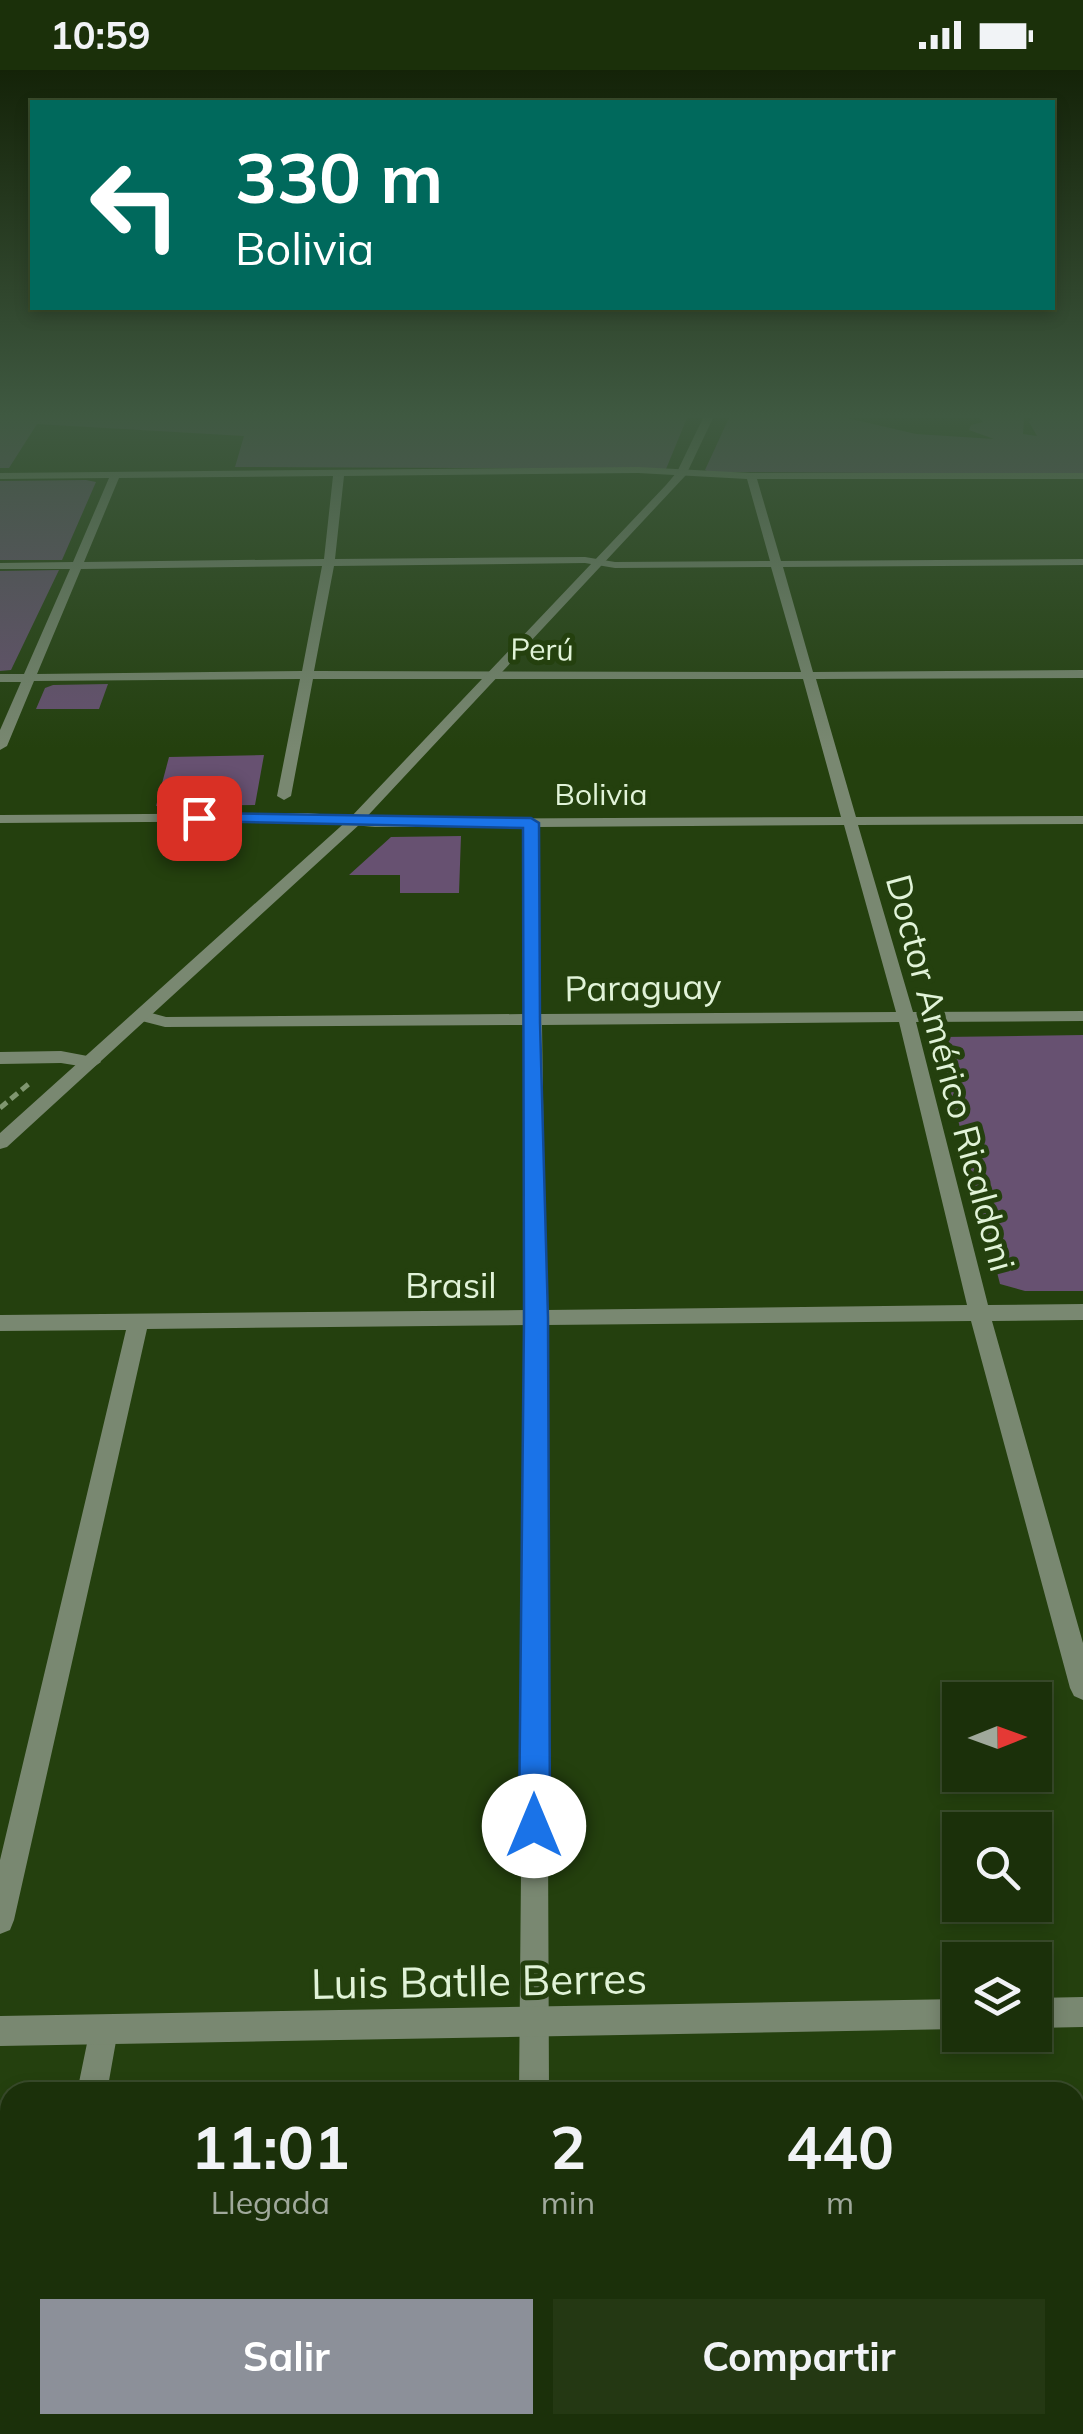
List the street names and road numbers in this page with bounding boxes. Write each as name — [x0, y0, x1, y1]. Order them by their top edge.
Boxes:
street label: Perú — [510, 629, 574, 669]
street label: Bolivia — [555, 775, 647, 813]
street label: Doctor Américo Ricaldoni — [877, 870, 1025, 1276]
street label: Paraguay — [564, 964, 722, 1010]
street label: Brasil — [405, 1263, 497, 1307]
street label: Luis Batlle Berres — [311, 1951, 647, 2010]

